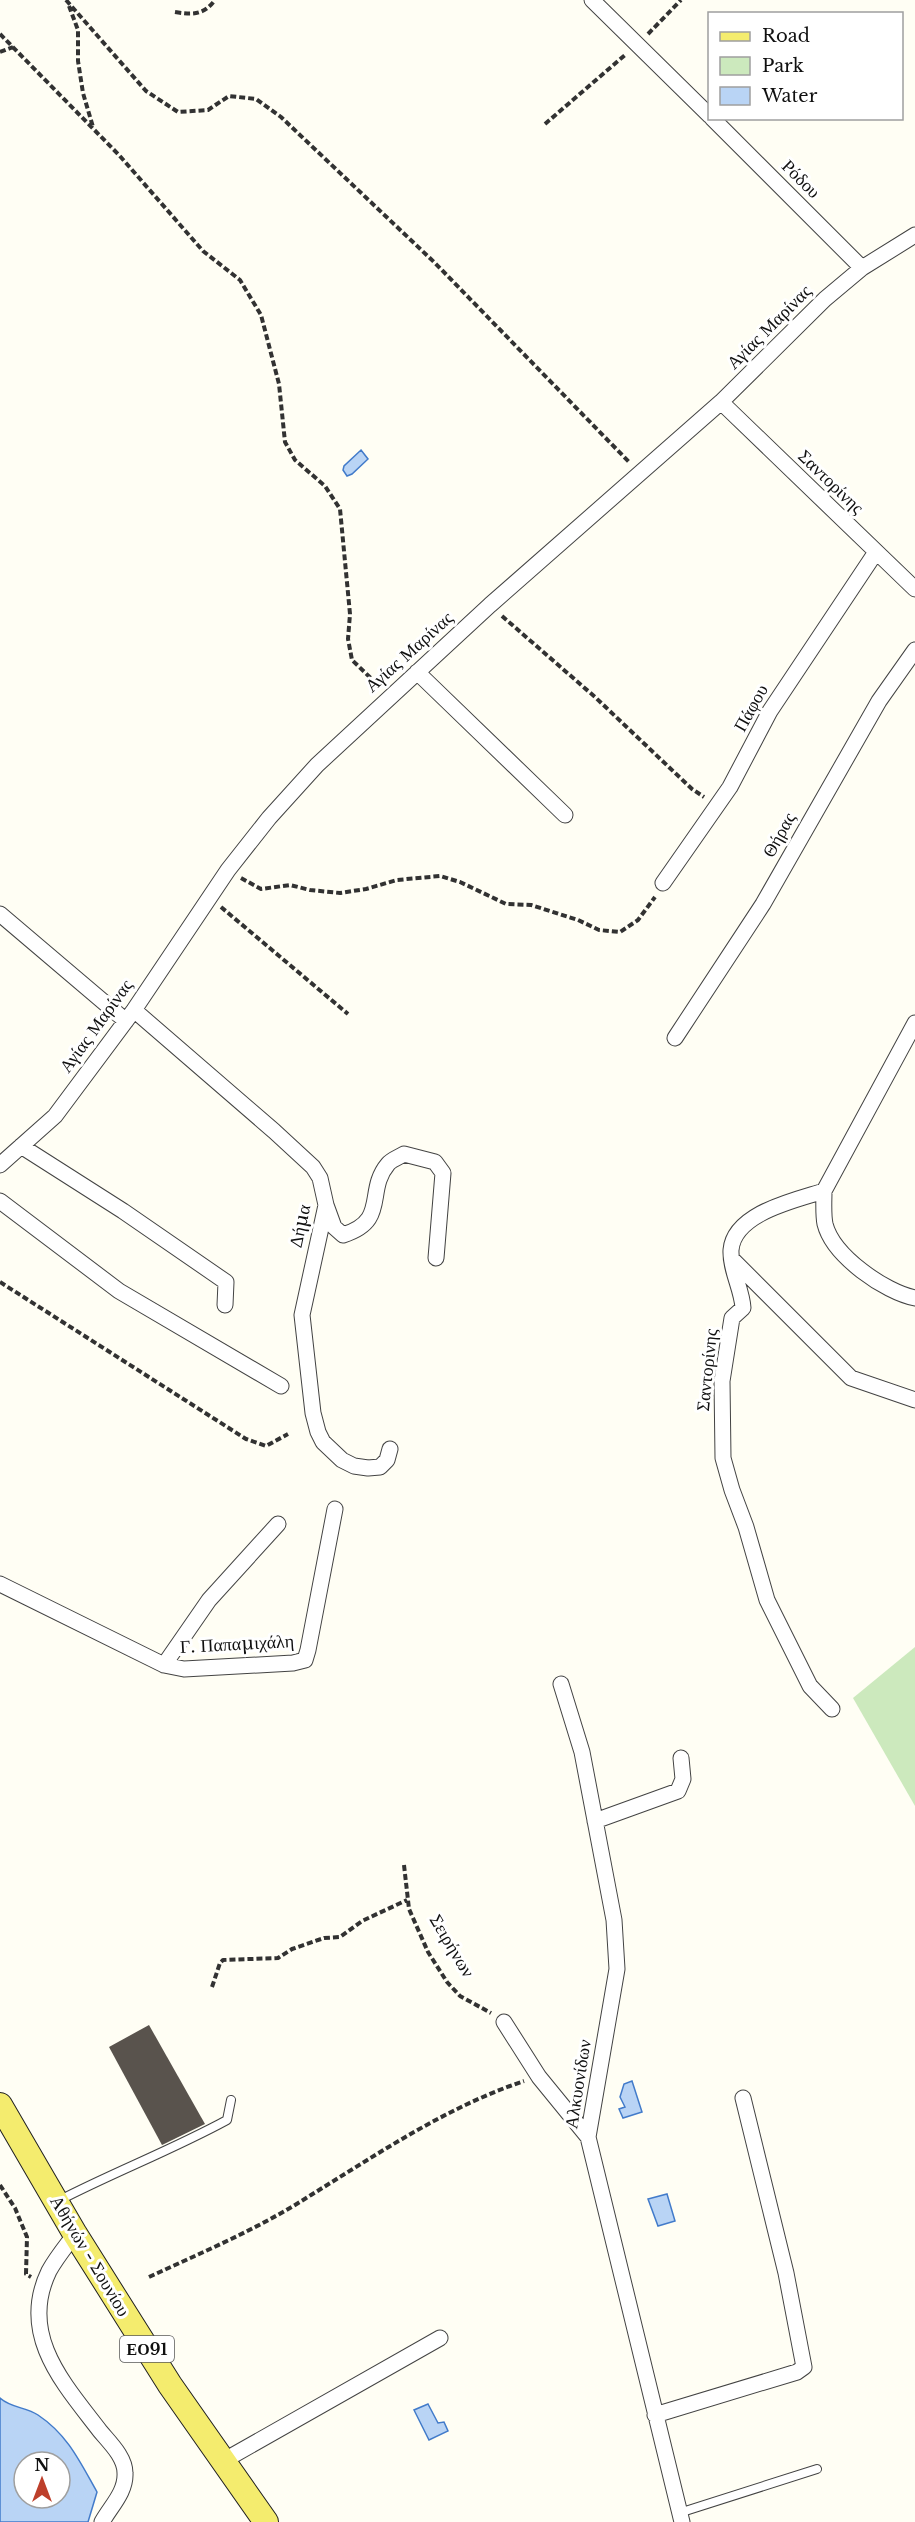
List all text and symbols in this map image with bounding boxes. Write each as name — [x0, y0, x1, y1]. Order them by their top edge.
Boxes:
legend — [708, 12, 903, 120]
text: Road — [762, 25, 810, 47]
text: Park — [762, 55, 804, 77]
text: Water — [761, 85, 818, 107]
street label: Ρόδου — [777, 155, 825, 203]
street label: Αγίας Μαρίνας — [722, 280, 816, 374]
street label: Σαντορίνης — [794, 445, 868, 519]
street label: Αγίας Μαρίνας — [361, 607, 457, 697]
street label: Πάφου — [729, 680, 773, 736]
street label: Θήρας — [758, 809, 800, 861]
street label: Αγίας Μαρίνας — [55, 975, 137, 1077]
street label: Δήμα — [285, 1202, 315, 1250]
street label: Σαντορίνης — [692, 1328, 722, 1412]
street label: Γ. Παπαμιχάλη — [179, 1630, 295, 1658]
street label: Σειρήνων — [425, 1911, 479, 1981]
street label: Αλκυονίδων — [560, 2038, 596, 2130]
street label: Αθήνών - Σουνίου — [45, 2192, 135, 2321]
road number: ΕΟ91 — [120, 2336, 174, 2362]
north arrow — [12, 2450, 72, 2510]
text: N — [34, 2455, 50, 2475]

